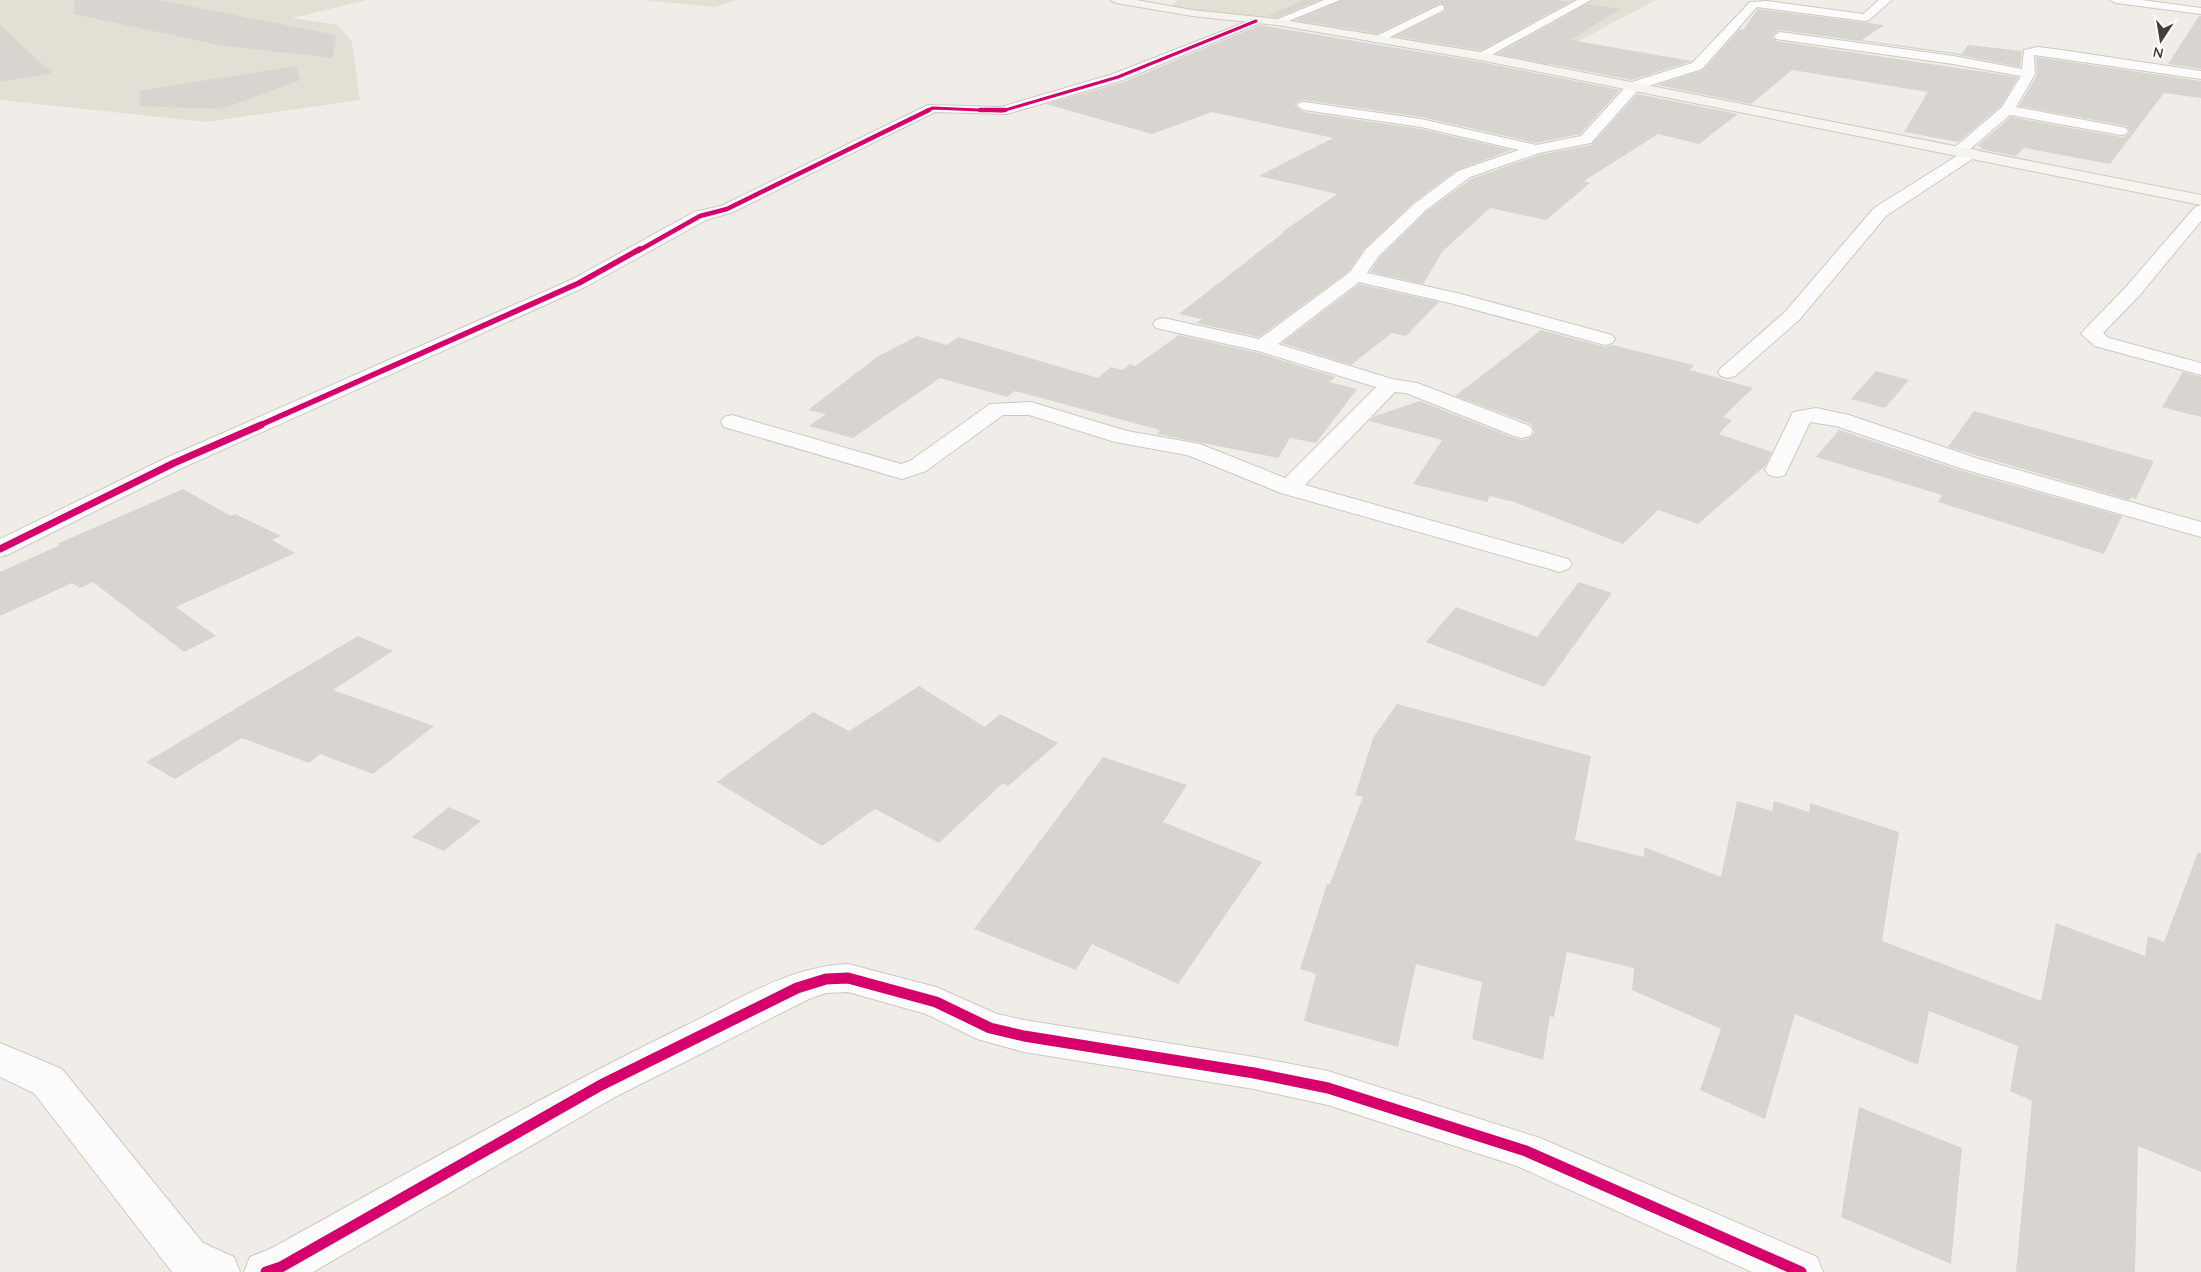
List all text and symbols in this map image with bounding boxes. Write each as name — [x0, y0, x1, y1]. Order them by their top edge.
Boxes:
north arrow — [2136, 15, 2186, 65]
text: N — [2151, 43, 2165, 63]

